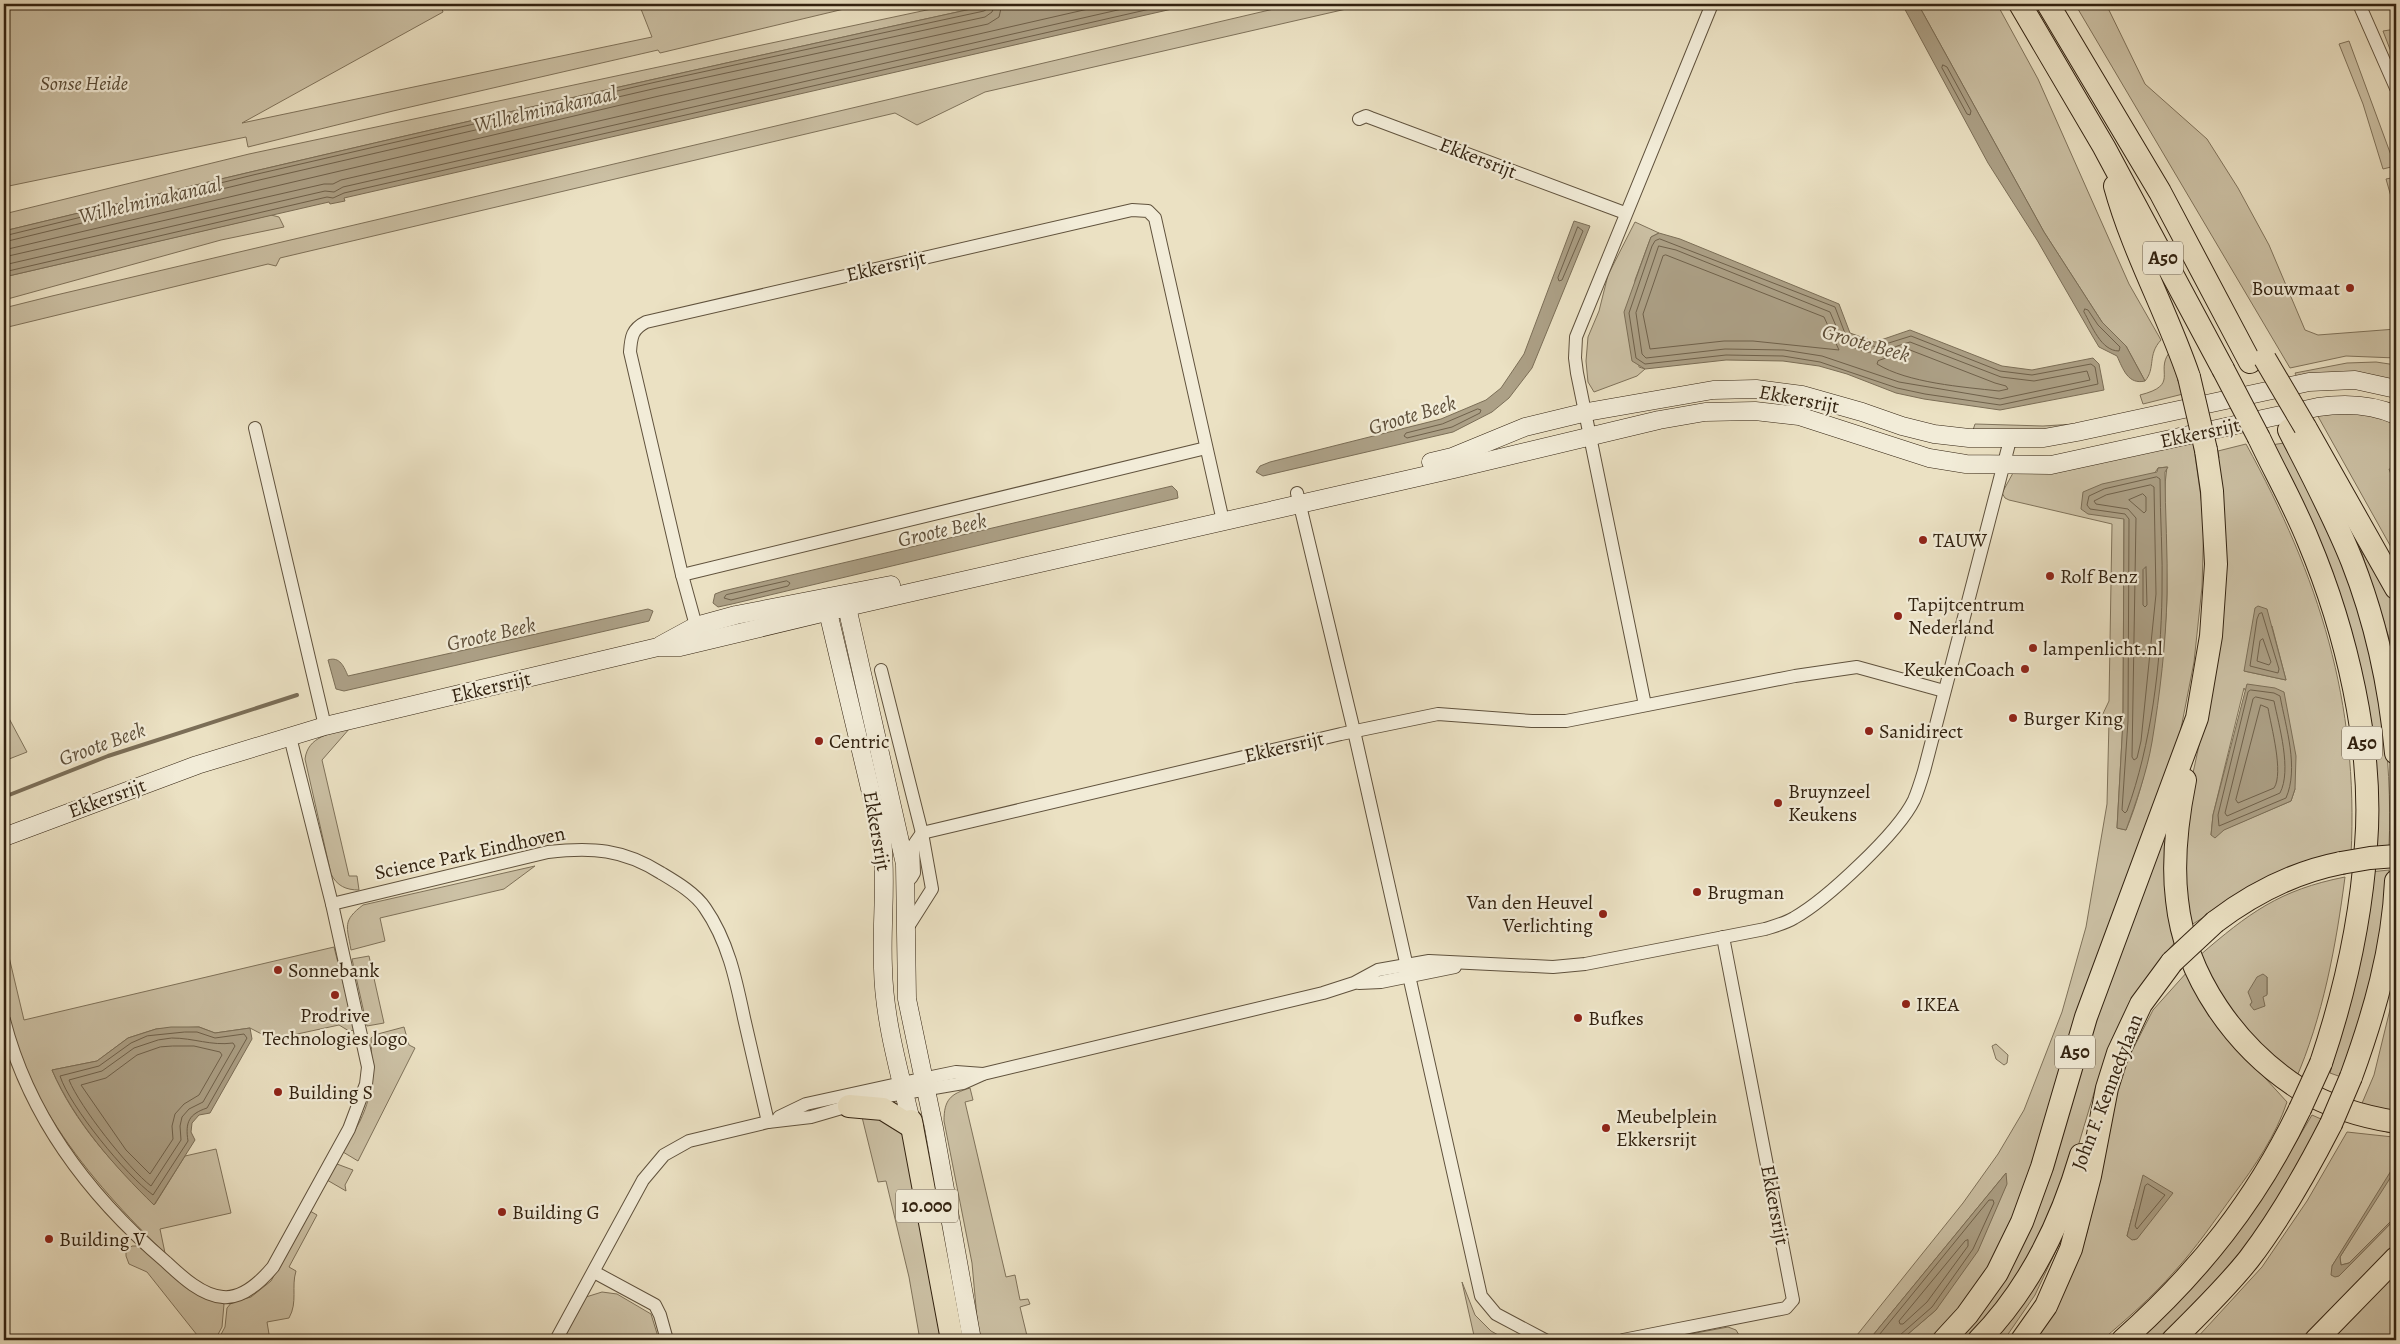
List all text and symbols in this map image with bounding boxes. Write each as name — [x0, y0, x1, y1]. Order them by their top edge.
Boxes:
park label: Sonse Heide — [40, 70, 128, 97]
water label: Wilhelminakanaal — [470, 79, 620, 139]
street label: Ekkersrijt — [1435, 131, 1521, 185]
water label: Wilhelminakanaal — [75, 170, 225, 230]
road number: A50 — [2143, 242, 2183, 274]
street label: Ekkersrijt — [844, 244, 929, 288]
place label: Bouwmaat — [2252, 275, 2340, 302]
marker: Bouwmaat — [2344, 282, 2356, 294]
water label: Groote Beek — [1819, 317, 1913, 369]
street label: Ekkersrijt — [1757, 378, 1842, 420]
water label: Groote Beek — [1365, 388, 1459, 442]
street label: Ekkersrijt — [2158, 411, 2243, 455]
water label: Groote Beek — [895, 506, 989, 554]
place label: TAUW — [1933, 527, 1988, 554]
marker: TAUW — [1917, 534, 1929, 546]
place label: Rolf Benz — [2060, 563, 2138, 590]
marker: Rolf Benz — [2044, 570, 2056, 582]
place label: Tapijtcentrum Nederland — [1908, 591, 2025, 641]
water label: Groote Beek — [444, 610, 538, 658]
marker: Tapijtcentrum Nederland — [1892, 610, 1904, 622]
place label: lampenlicht.nl — [2043, 635, 2163, 662]
marker: lampenlicht.nl — [2027, 642, 2039, 654]
place label: KeukenCoach — [1903, 656, 2015, 683]
marker: KeukenCoach — [2019, 663, 2031, 675]
street label: Ekkersrijt — [449, 665, 534, 709]
place label: Burger King — [2023, 705, 2123, 732]
marker: Burger King — [2007, 712, 2019, 724]
water label: Groote Beek — [55, 715, 149, 773]
place label: Sanidirect — [1879, 718, 1963, 745]
street label: Ekkersrijt — [1242, 725, 1327, 769]
marker: Sanidirect — [1863, 725, 1875, 737]
road number: A50 — [2342, 726, 2382, 760]
place label: Centric — [829, 728, 889, 755]
marker: Centric — [813, 735, 825, 747]
street label: Ekkersrijt — [64, 771, 150, 825]
place label: Bruynzeel Keukens — [1788, 778, 1870, 828]
street label: Ekkersrijt — [857, 789, 897, 874]
marker: Bruynzeel Keukens — [1772, 797, 1784, 809]
street label: Science Park Eindhoven — [372, 820, 568, 886]
place label: Brugman — [1707, 879, 1784, 906]
marker: Brugman — [1691, 886, 1703, 898]
place label: Van den Heuvel Verlichting — [1466, 889, 1593, 939]
marker: Van den Heuvel Verlichting — [1597, 908, 1609, 920]
place label: Sonnebank — [288, 957, 379, 984]
marker: Sonnebank — [272, 964, 284, 976]
marker: Prodrive Technologies logo — [329, 989, 341, 1001]
place label: IKEA — [1916, 991, 1960, 1018]
marker: IKEA — [1900, 998, 1912, 1010]
place label: Prodrive Technologies logo — [262, 1002, 408, 1052]
place label: Bufkes — [1588, 1005, 1644, 1032]
street label: John F. Kennedylaan — [2065, 1010, 2149, 1174]
marker: Bufkes — [1572, 1012, 1584, 1024]
road number: A50 — [2055, 1036, 2095, 1068]
place label: Building S — [288, 1079, 373, 1106]
marker: Building S — [272, 1086, 284, 1098]
place label: Meubelplein Ekkersrijt — [1616, 1103, 1717, 1153]
marker: Meubelplein Ekkersrijt — [1600, 1122, 1612, 1134]
street label: Ekkersrijt — [1754, 1163, 1796, 1248]
road number: 10.000 — [896, 1190, 958, 1222]
place label: Building G — [512, 1199, 600, 1226]
marker: Building G — [496, 1206, 508, 1218]
place label: Building V — [59, 1226, 147, 1253]
marker: Building V — [43, 1233, 55, 1245]

